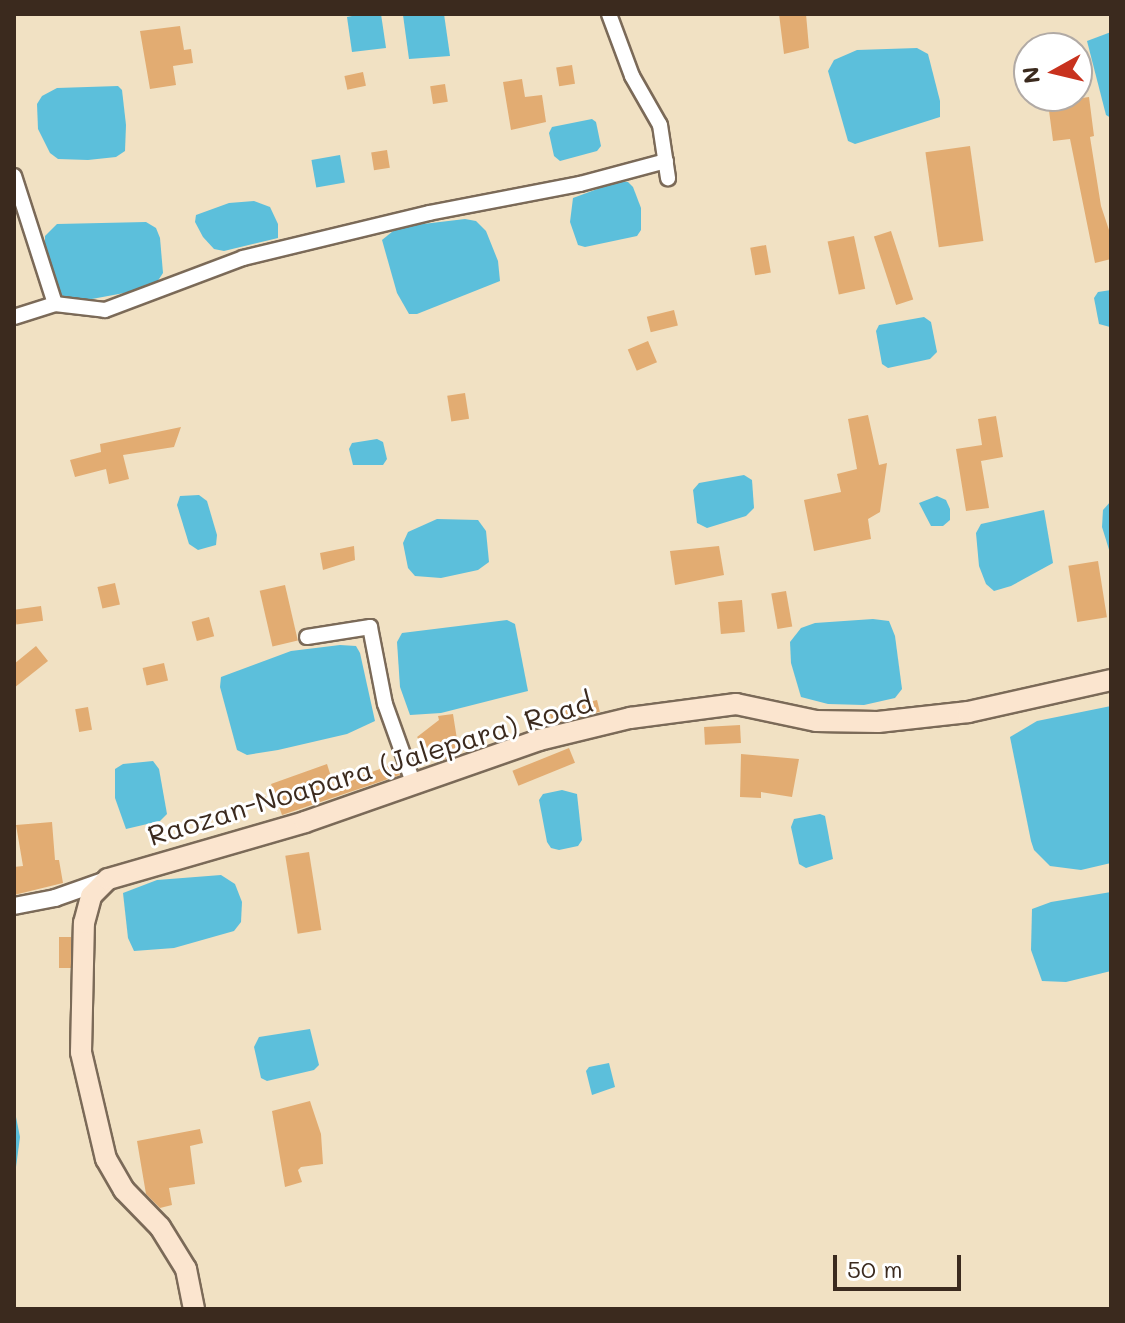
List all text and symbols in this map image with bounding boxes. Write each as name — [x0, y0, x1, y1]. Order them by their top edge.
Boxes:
north arrow — [1013, 32, 1093, 112]
text: N — [1015, 65, 1046, 85]
street label: Raozan-Noapara (Jalepara) Road — [144, 684, 596, 852]
scale bar — [837, 1239, 965, 1289]
text: 50 m — [847, 1253, 903, 1284]

